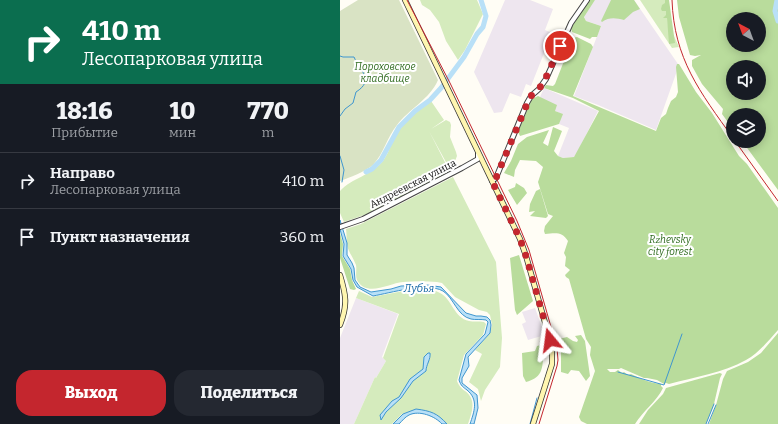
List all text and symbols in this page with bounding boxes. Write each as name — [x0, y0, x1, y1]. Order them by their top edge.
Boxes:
north arrow — [726, 12, 766, 52]
map controls — [726, 12, 766, 148]
text: 410 m — [82, 14, 161, 47]
icon: right — [16, 16, 68, 68]
pin — [543, 29, 577, 63]
icon: arrive — [549, 35, 571, 57]
text: Лесопарковая улица — [82, 48, 263, 70]
button: sound — [726, 60, 766, 100]
park label: Пороховское кладбище — [355, 61, 415, 85]
text: 18:16 — [57, 97, 112, 125]
text: 10 — [170, 97, 195, 125]
text: 770 — [247, 97, 289, 125]
button: layers — [726, 108, 766, 148]
text: Прибытие — [51, 125, 118, 140]
text: мин — [169, 125, 196, 140]
text: m — [262, 125, 274, 140]
street label: Андреевская улица — [368, 157, 459, 211]
text: Направо — [50, 164, 115, 182]
icon: right — [16, 170, 38, 192]
text: 410 m — [282, 172, 324, 190]
text: Лесопарковая улица — [50, 182, 181, 197]
icon: arrive — [16, 226, 38, 248]
text: Пункт назначения — [50, 228, 190, 246]
text: 360 m — [280, 228, 324, 246]
park label: Rzhevsky city forest — [648, 234, 692, 258]
water label: Лубья — [403, 282, 434, 295]
position arrow — [529, 319, 571, 361]
button: Выход — [16, 370, 166, 416]
button: Поделиться — [174, 370, 324, 416]

